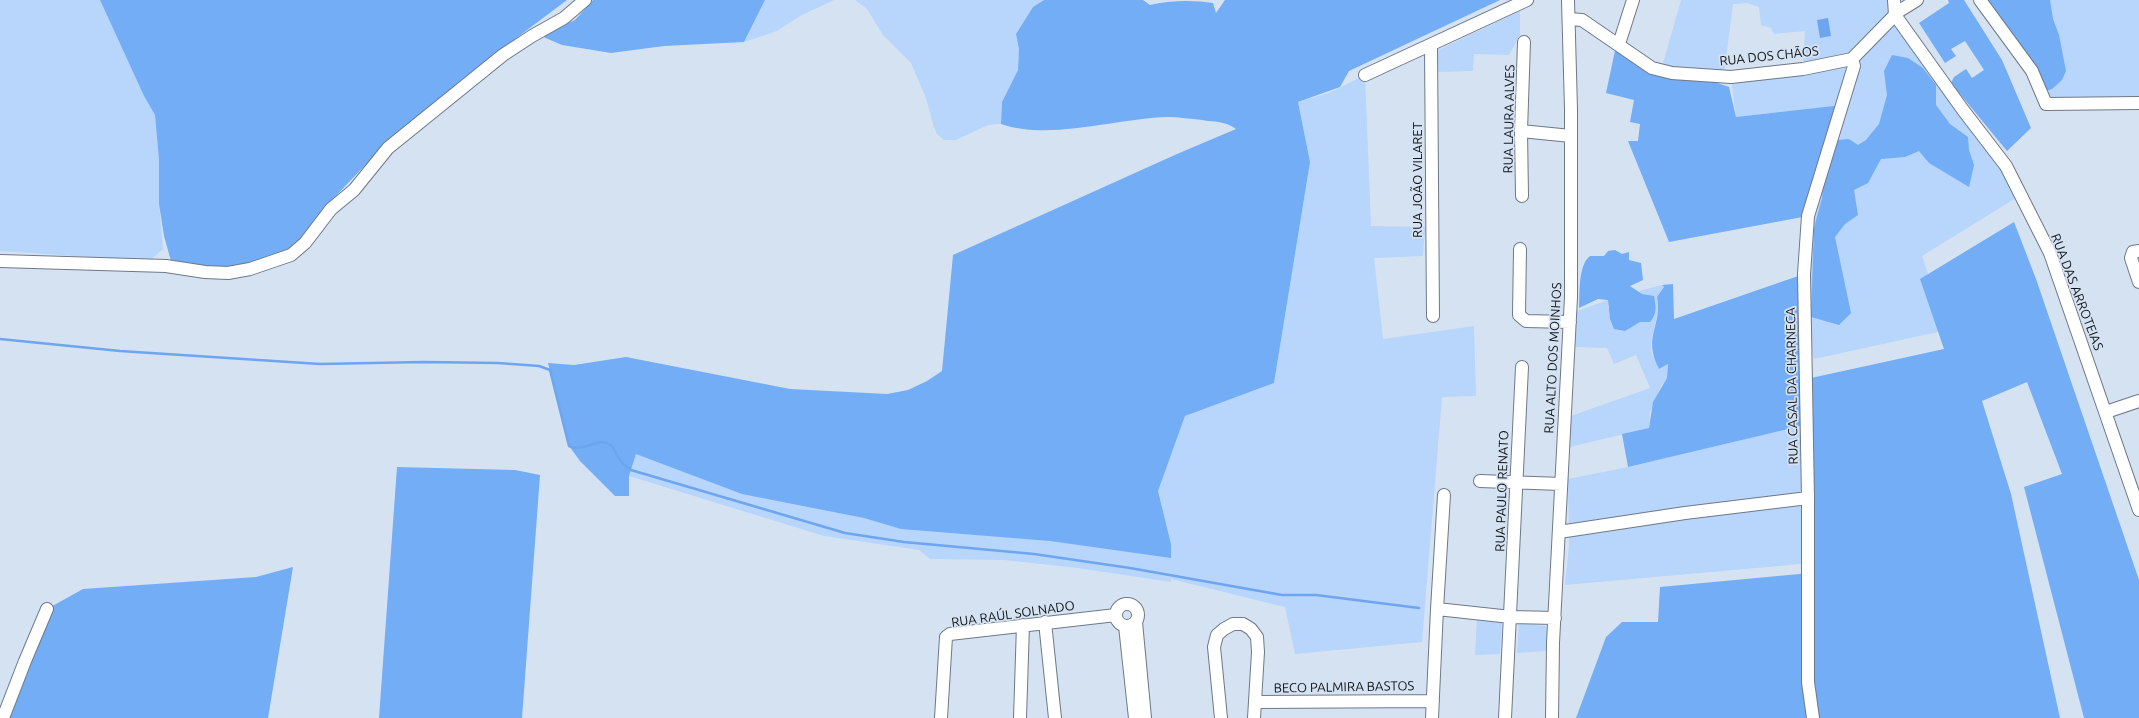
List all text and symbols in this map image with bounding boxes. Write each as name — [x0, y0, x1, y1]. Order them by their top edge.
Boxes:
street label: RUA DOS CHÃOS — [1719, 43, 1819, 69]
street label: RUA LAURA ALVES — [1500, 64, 1518, 174]
street label: RUA JOÃO VILARET — [1410, 122, 1426, 238]
street label: RUA DAS ARROTEIAS — [2048, 231, 2106, 353]
street label: RUA ALTO DOS MOINHOS — [1541, 282, 1565, 434]
street label: RUA CASAL DA CHARNECA — [1783, 307, 1801, 465]
street label: RUA PAULO RENATO — [1492, 430, 1512, 552]
street label: RUA RAÚL SOLNADO — [950, 598, 1076, 630]
street label: BECO PALMIRA BASTOS — [1274, 678, 1414, 696]

